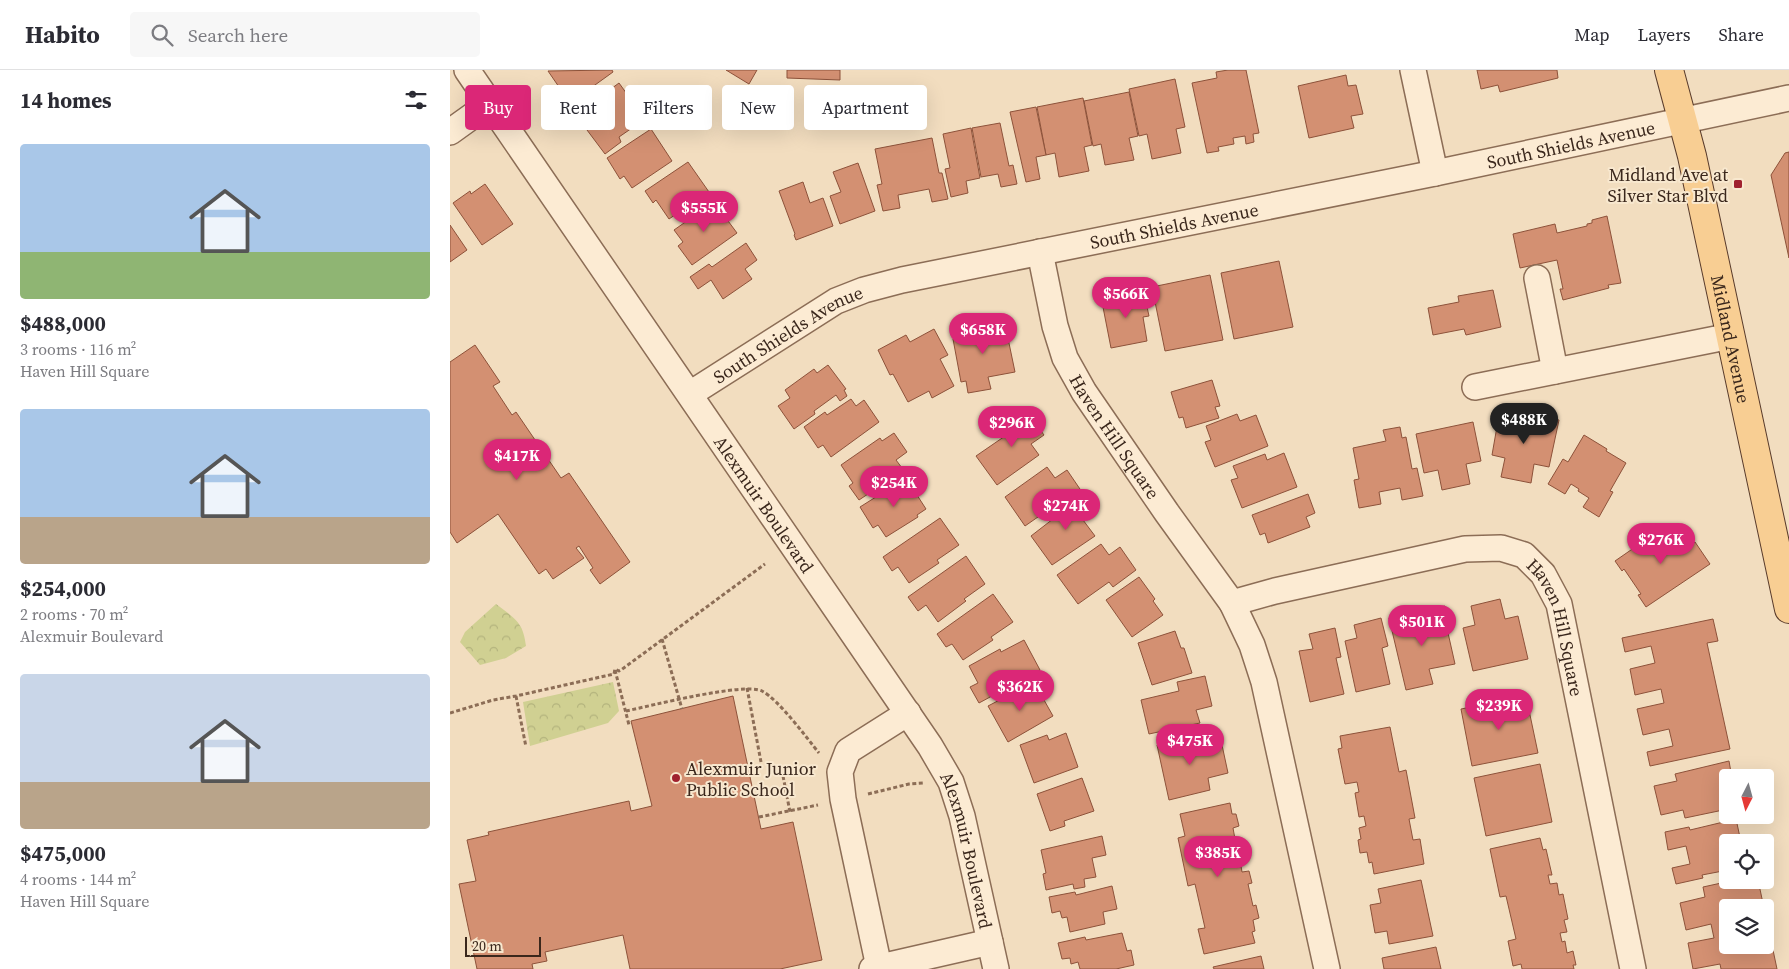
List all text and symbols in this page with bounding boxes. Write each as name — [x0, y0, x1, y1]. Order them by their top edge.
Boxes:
search box — [130, 12, 480, 57]
text: Habito — [25, 18, 100, 51]
icon: search — [148, 21, 176, 49]
text: Search here — [188, 22, 288, 48]
text: Map — [1574, 22, 1609, 47]
text: Layers — [1637, 22, 1690, 47]
text: Share — [1718, 22, 1764, 47]
chip: Buy — [465, 85, 531, 130]
chip: Rent — [541, 85, 615, 130]
chip: Filters — [625, 85, 712, 130]
chip: New — [722, 85, 794, 130]
chip: Apartment — [804, 85, 927, 130]
text: 14 homes — [20, 86, 112, 115]
icon: filters — [402, 86, 430, 114]
street label: South Shields Avenue — [1484, 114, 1657, 174]
place label: Midland Ave at Silver Star Blvd — [1607, 162, 1728, 208]
icon: home — [180, 176, 270, 266]
marker: Midland Ave at Silver Star Blvd — [1732, 178, 1744, 190]
pin: $555K — [669, 190, 739, 233]
text: $555K — [681, 196, 727, 218]
street label: South Shields Avenue — [1088, 196, 1261, 254]
street label: Midland Avenue — [1705, 272, 1757, 405]
pin: $566K — [1091, 276, 1161, 319]
street label: South Shields Avenue — [708, 279, 866, 389]
text: $566K — [1103, 282, 1149, 304]
text: $488,000 — [20, 309, 106, 338]
pin: $658K — [948, 312, 1018, 355]
text: $658K — [960, 318, 1006, 340]
text: 3 rooms · 116 m² — [20, 338, 136, 360]
text: Haven Hill Square — [20, 360, 149, 382]
street label: Haven Hill Square — [1064, 369, 1166, 504]
pin: $488K — [1489, 402, 1559, 445]
pin: $296K — [977, 406, 1047, 448]
text: $488K — [1501, 408, 1547, 430]
text: $296K — [989, 411, 1035, 433]
street label: Alexmuir Boulevard — [708, 430, 820, 578]
pin: $417K — [482, 438, 552, 481]
icon: home — [180, 441, 270, 531]
text: $417K — [494, 444, 540, 466]
pin: $254K — [859, 466, 929, 508]
text: $254K — [871, 471, 917, 493]
pin: $274K — [1031, 488, 1101, 531]
text: $274K — [1043, 494, 1089, 516]
pin: $276K — [1626, 522, 1696, 565]
text: $276K — [1638, 528, 1684, 550]
street label: Haven Hill Square — [1521, 552, 1590, 698]
text: $254,000 — [20, 574, 106, 603]
text: 2 rooms · 70 m² — [20, 603, 128, 625]
pin: $501K — [1387, 604, 1457, 647]
text: $501K — [1399, 610, 1445, 632]
text: Alexmuir Boulevard — [20, 625, 163, 647]
pin: $362K — [985, 670, 1055, 712]
text: $362K — [997, 675, 1043, 697]
pin: $239K — [1464, 688, 1534, 731]
text: $239K — [1476, 694, 1522, 716]
icon: home — [180, 706, 270, 796]
pin: $475K — [1155, 724, 1225, 766]
text: $475K — [1167, 729, 1213, 751]
place label: Alexmuir Junior Public School — [686, 756, 817, 802]
street label: Alexmuir Boulevard — [935, 766, 999, 931]
north arrow — [1719, 769, 1774, 824]
map controls — [1719, 769, 1774, 954]
marker: Alexmuir Junior Public School — [670, 772, 682, 784]
button: locate — [1719, 834, 1774, 889]
pin: $385K — [1183, 836, 1253, 878]
text: $475,000 — [20, 839, 106, 868]
text: $385K — [1195, 841, 1241, 863]
text: 4 rooms · 144 m² — [20, 868, 136, 890]
text: Haven Hill Square — [20, 890, 149, 912]
button: layers — [1719, 899, 1774, 954]
scale bar — [465, 934, 541, 957]
text: 20 m — [472, 936, 502, 956]

